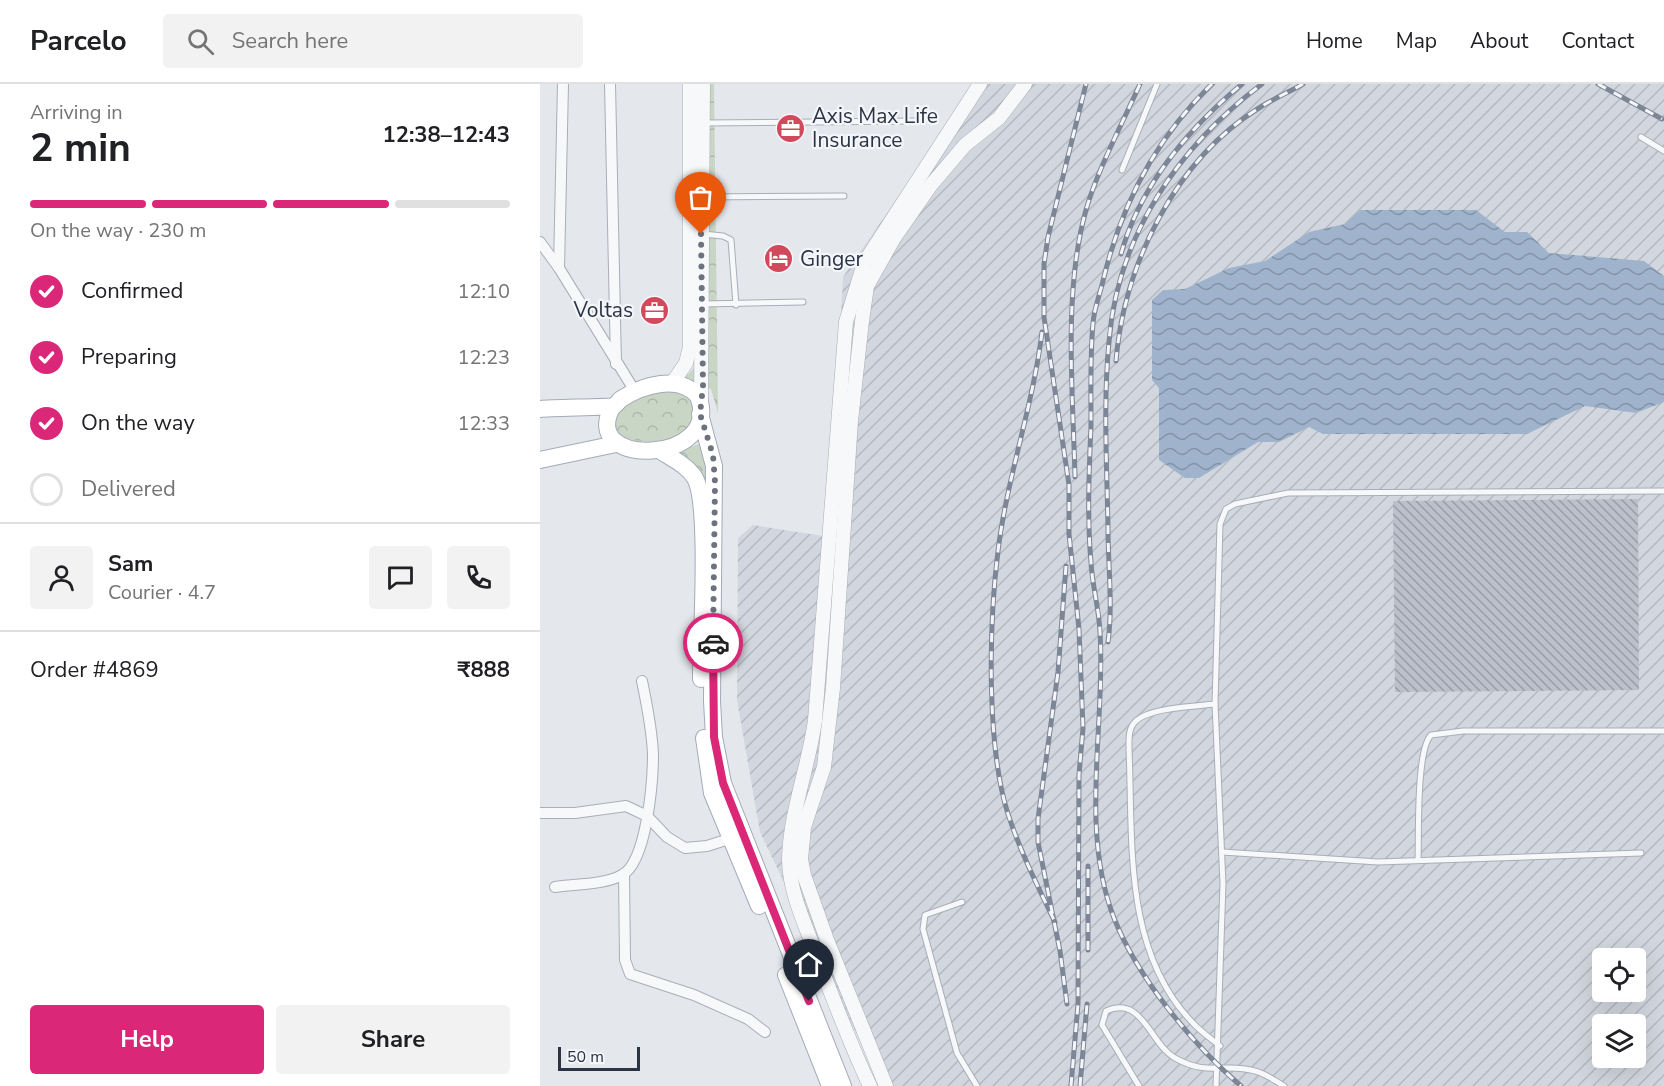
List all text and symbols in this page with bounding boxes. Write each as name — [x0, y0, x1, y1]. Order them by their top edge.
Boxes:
search box — [163, 14, 583, 68]
text: Parcelo — [30, 22, 127, 60]
icon: search — [184, 25, 217, 58]
text: Search here — [232, 26, 348, 56]
text: Home — [1306, 27, 1363, 55]
text: Map — [1396, 27, 1437, 55]
text: About — [1470, 27, 1528, 55]
text: Contact — [1561, 27, 1634, 55]
text: Arriving in — [30, 99, 123, 126]
place label: Axis Max Life Insurance — [812, 102, 938, 154]
office icon: Axis Max Life Insurance — [775, 112, 807, 144]
text: 12:38–12:43 — [382, 120, 510, 150]
text: 2 min — [30, 122, 131, 175]
pin — [675, 172, 726, 234]
icon: bag — [684, 181, 717, 214]
text: On the way · 230 m — [30, 217, 206, 244]
hotel icon: Ginger — [763, 243, 795, 275]
place label: Ginger — [800, 245, 864, 273]
icon: check — [30, 275, 63, 308]
text: Confirmed — [81, 276, 183, 306]
text: 12:10 — [457, 278, 510, 305]
office icon: Voltas — [638, 294, 670, 326]
place label: Voltas — [572, 296, 633, 324]
icon: check — [30, 341, 63, 374]
text: Preparing — [81, 342, 177, 372]
text: 12:23 — [457, 344, 510, 371]
icon: check — [30, 407, 63, 440]
text: On the way — [81, 408, 195, 438]
text: 12:33 — [457, 410, 510, 437]
text: Delivered — [81, 474, 176, 504]
button: person — [30, 546, 93, 609]
button: chat — [369, 546, 432, 609]
button: phone — [447, 546, 510, 609]
text: Sam — [108, 549, 153, 579]
text: Courier · 4.7 — [108, 579, 216, 606]
courier — [683, 613, 743, 673]
icon: car — [697, 627, 730, 660]
text: Order #4869 — [30, 655, 159, 685]
text: ₹888 — [457, 655, 510, 685]
pin — [783, 939, 834, 1001]
icon: home — [792, 948, 825, 981]
map controls — [1592, 948, 1646, 1068]
button: locate — [1592, 948, 1646, 1002]
button: Help — [30, 1005, 264, 1074]
button: Share — [276, 1005, 510, 1074]
button: layers — [1592, 1014, 1646, 1068]
scale bar — [558, 1044, 640, 1072]
text: 50 m — [567, 1046, 604, 1068]

